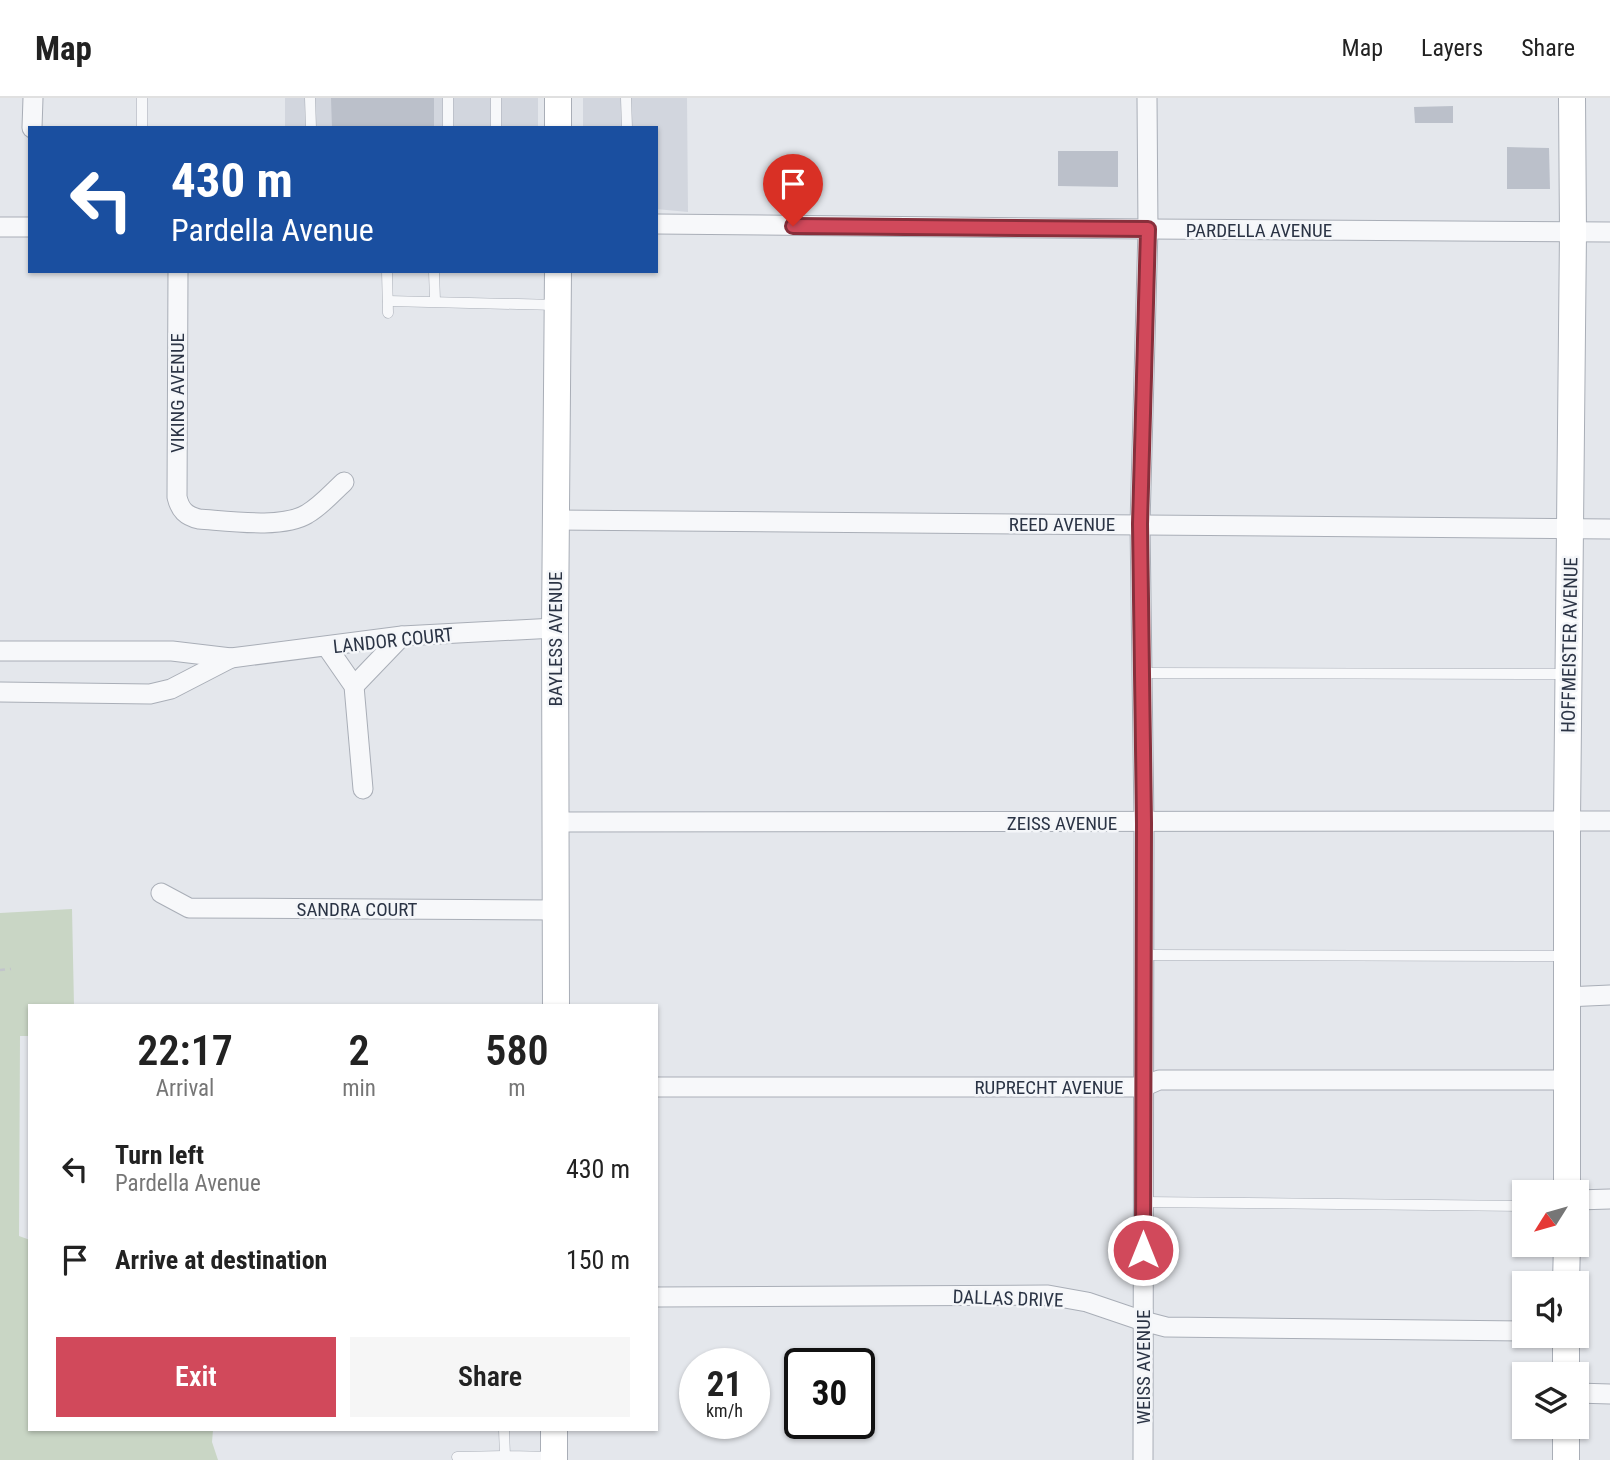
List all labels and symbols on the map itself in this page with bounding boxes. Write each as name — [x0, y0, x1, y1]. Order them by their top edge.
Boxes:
pin — [763, 154, 823, 226]
street label: PARDELLA AVENUE — [1186, 219, 1332, 242]
street label: VIKING AVENUE — [166, 333, 189, 453]
street label: REED AVENUE — [1009, 513, 1115, 536]
street label: HOFFMEISTER AVENUE — [1556, 557, 1583, 733]
street label: BAYLESS AVENUE — [544, 571, 567, 707]
street label: LANDOR COURT — [332, 623, 454, 658]
street label: ZEISS AVENUE — [1007, 812, 1117, 835]
street label: SANDRA COURT — [297, 898, 418, 921]
street label: RUPRECHT AVENUE — [974, 1076, 1124, 1099]
north arrow — [1512, 1180, 1589, 1256]
position arrow — [1106, 1213, 1180, 1287]
street label: DALLAS DRIVE — [952, 1285, 1064, 1312]
street label: WEISS AVENUE — [1132, 1310, 1155, 1424]
speed limit sign: 30 — [784, 1348, 875, 1439]

